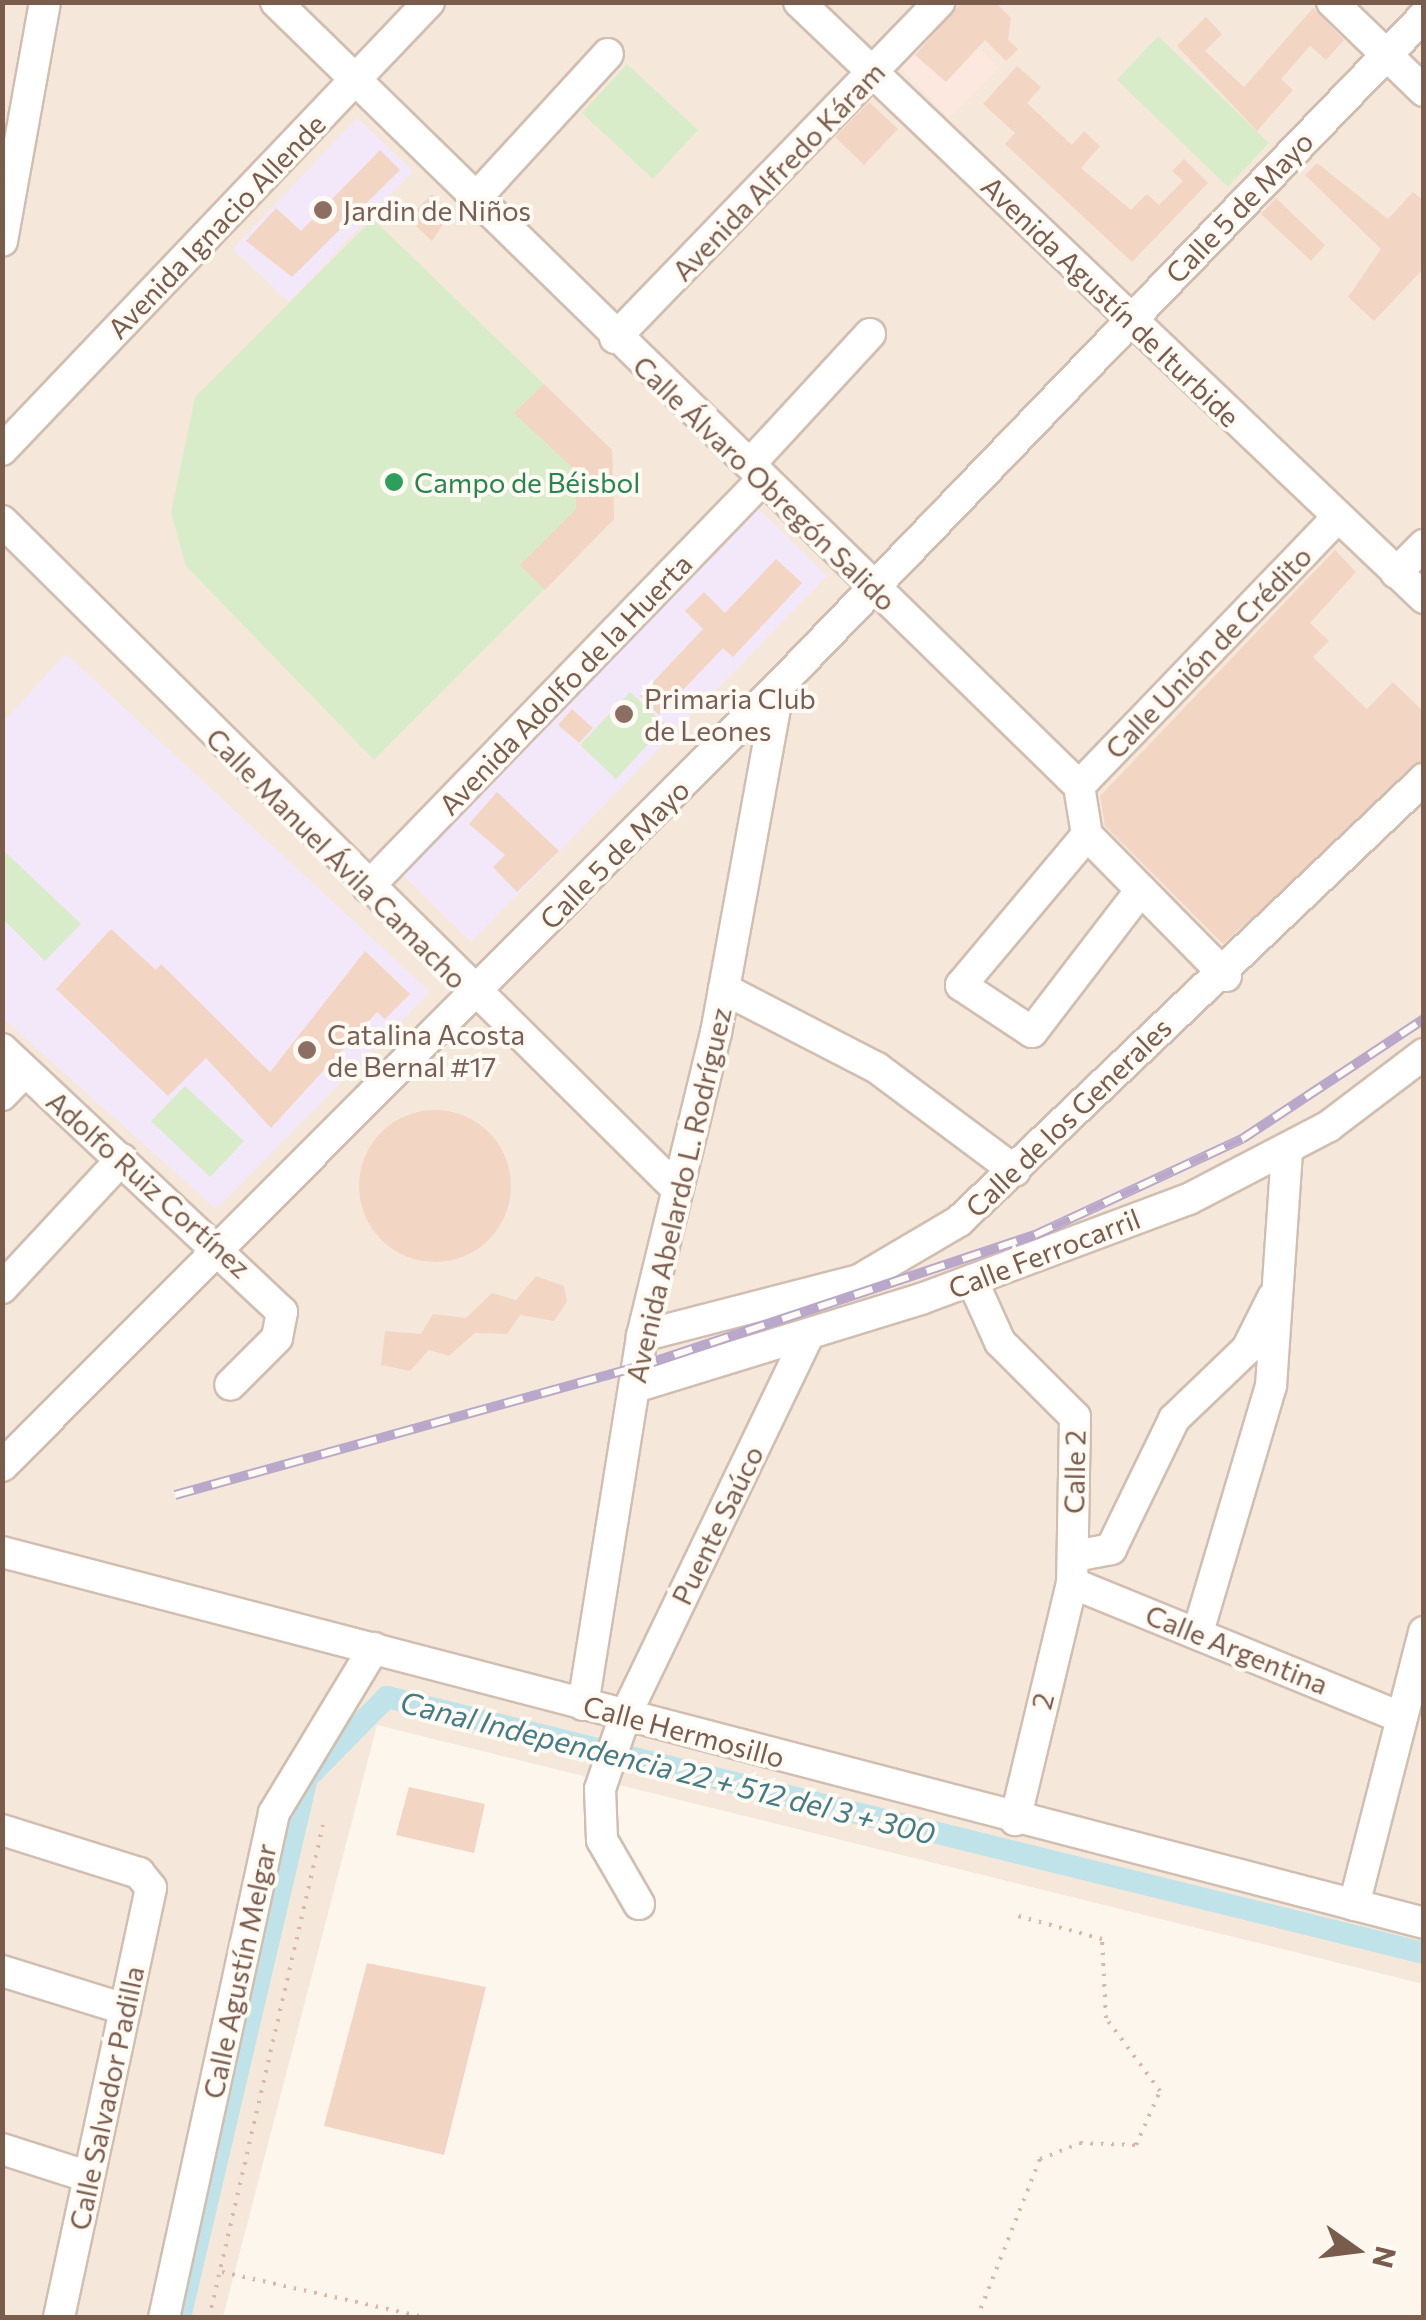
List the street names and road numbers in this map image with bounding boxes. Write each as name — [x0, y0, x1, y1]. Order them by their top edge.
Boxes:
street label: Avenida Alfredo Káram — [665, 55, 891, 287]
street label: Avenida Ignacio Allende — [100, 107, 332, 345]
street label: Calle 5 de Mayo — [1158, 124, 1320, 290]
street label: Avenida Agustín de Iturbide — [975, 169, 1247, 433]
street label: Calle Álvaro Obregón Salido — [627, 349, 903, 617]
street label: Calle Unión de Crédito — [1098, 539, 1318, 765]
street label: Avenida Adolfo de la Huerta — [431, 547, 699, 821]
street label: Calle Manuel Ávila Camacho — [200, 721, 474, 995]
street label: Calle 5 de Mayo — [532, 772, 696, 936]
street label: Avenida Abelardo L. Rodríguez — [618, 1004, 738, 1386]
street label: Calle de los Generales — [958, 1010, 1178, 1224]
street label: Adolfo Ruiz Cortínez — [40, 1084, 258, 1284]
street label: Calle Ferrocarril — [944, 1201, 1144, 1305]
street label: Calle 2 — [1056, 1430, 1092, 1514]
street label: Puente Saúco — [664, 1440, 770, 1610]
street label: Calle Argentina — [1141, 1597, 1333, 1701]
street label: Calle Hermosillo — [580, 1688, 788, 1774]
street label: 2 — [1024, 1689, 1060, 1713]
street label: Calle Agustín Melgar — [196, 1840, 282, 2102]
street label: Calle Salvador Padilla — [62, 1963, 150, 2233]

